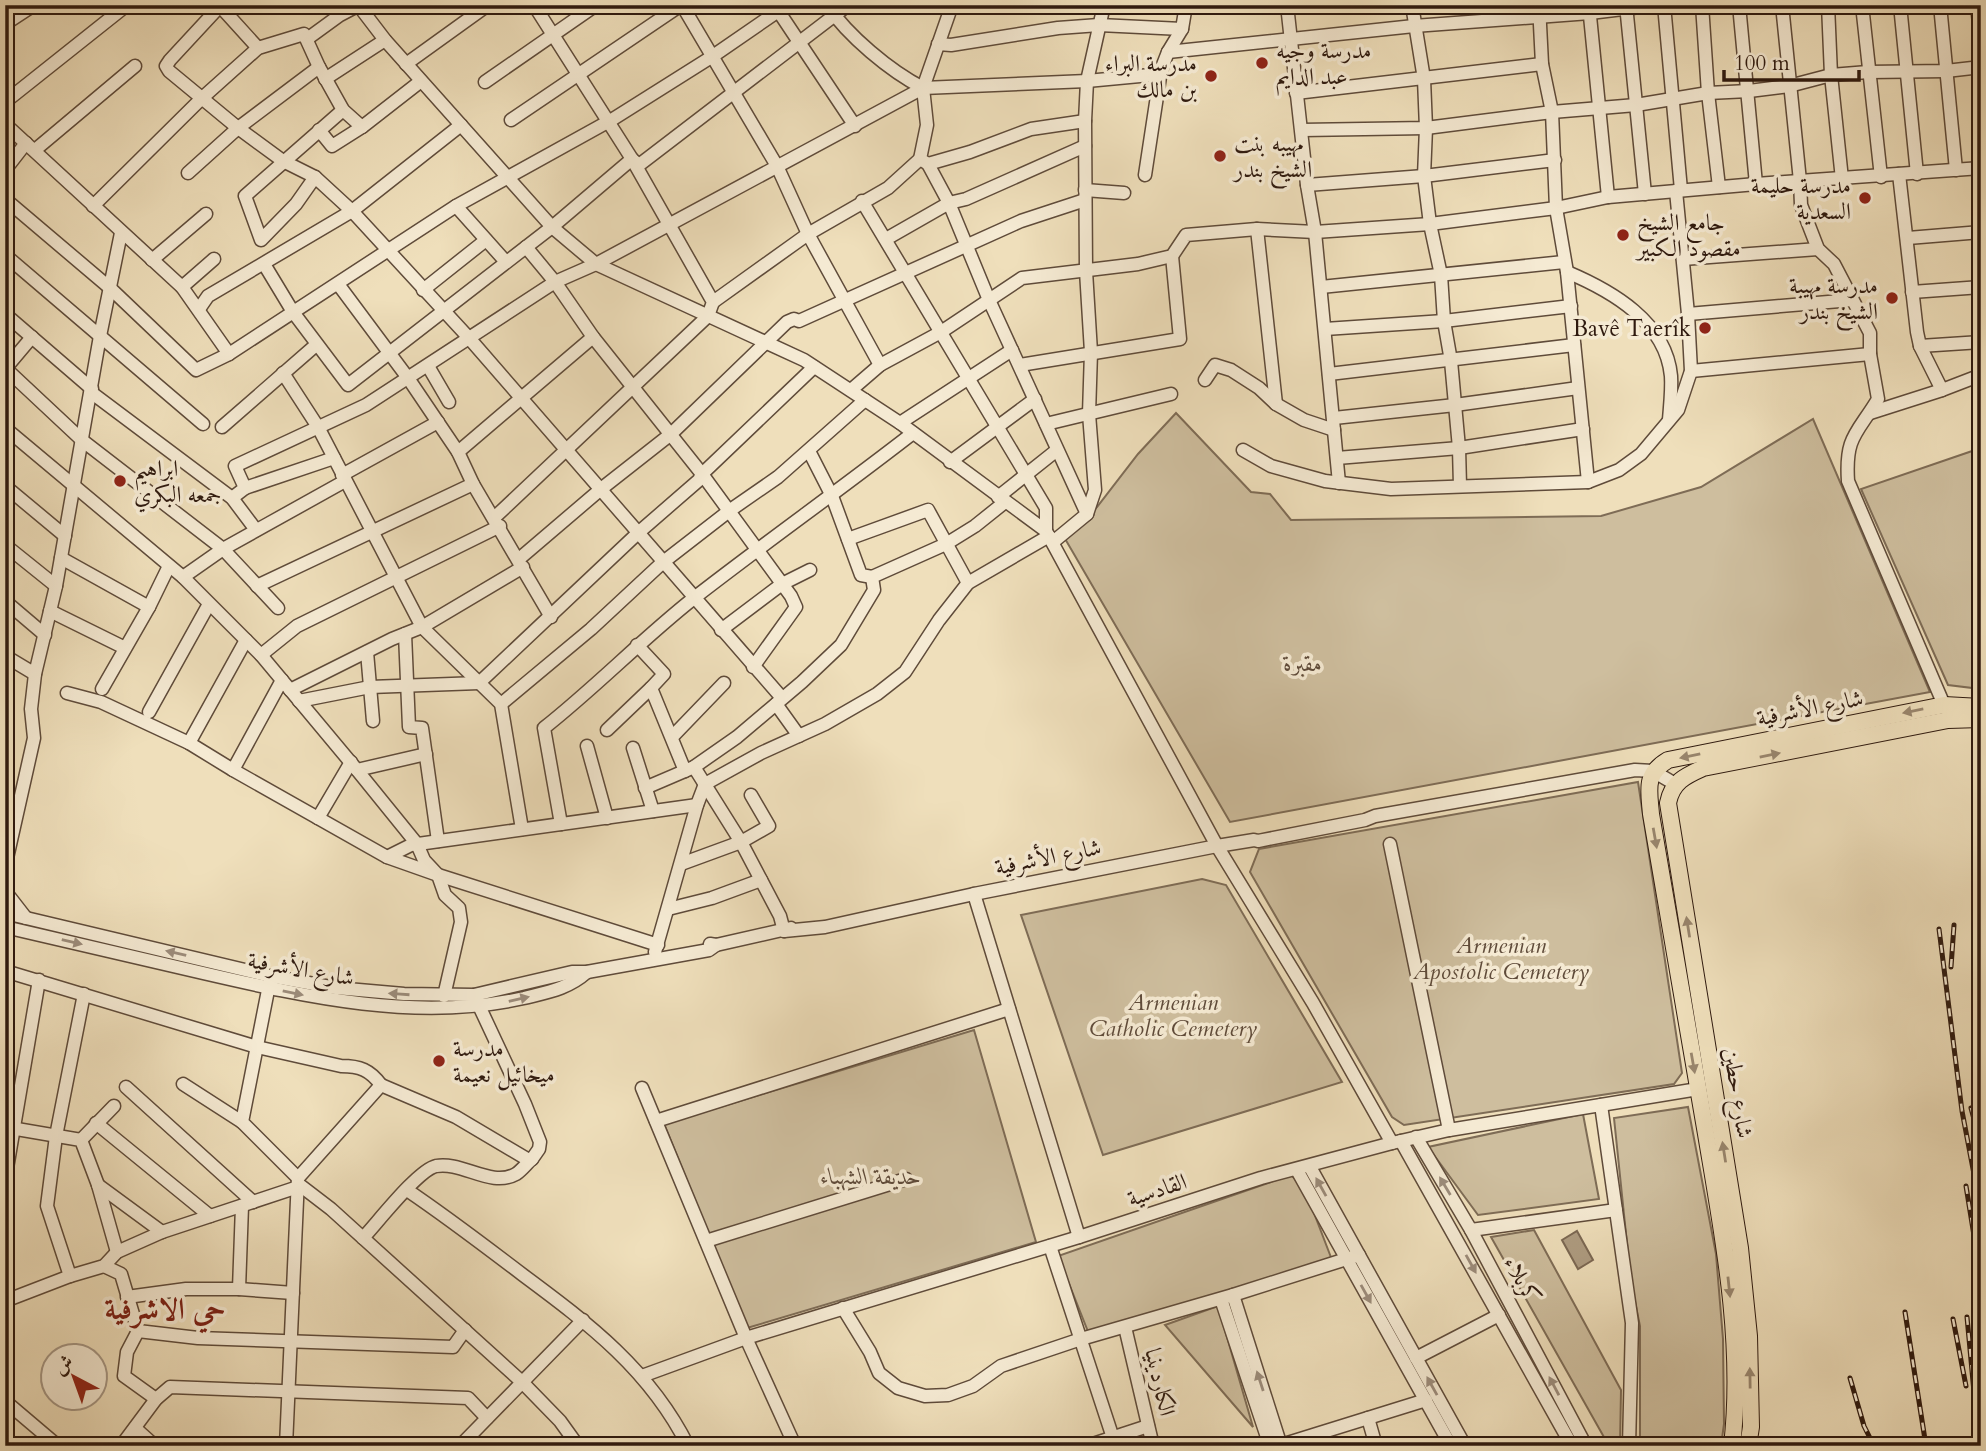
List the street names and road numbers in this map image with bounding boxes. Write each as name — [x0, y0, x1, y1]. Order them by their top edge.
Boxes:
street label: شارع الأشرفية — [1754, 682, 1867, 737]
street label: شارع الأشرفية — [992, 831, 1105, 886]
street label: شارع الأشرفية — [245, 943, 357, 998]
street label: شارع حطين — [1712, 1045, 1760, 1141]
street label: القادسية — [1123, 1166, 1191, 1214]
street label: كربلاء — [1497, 1251, 1547, 1309]
street label: الكاردينيا — [1137, 1345, 1183, 1419]

